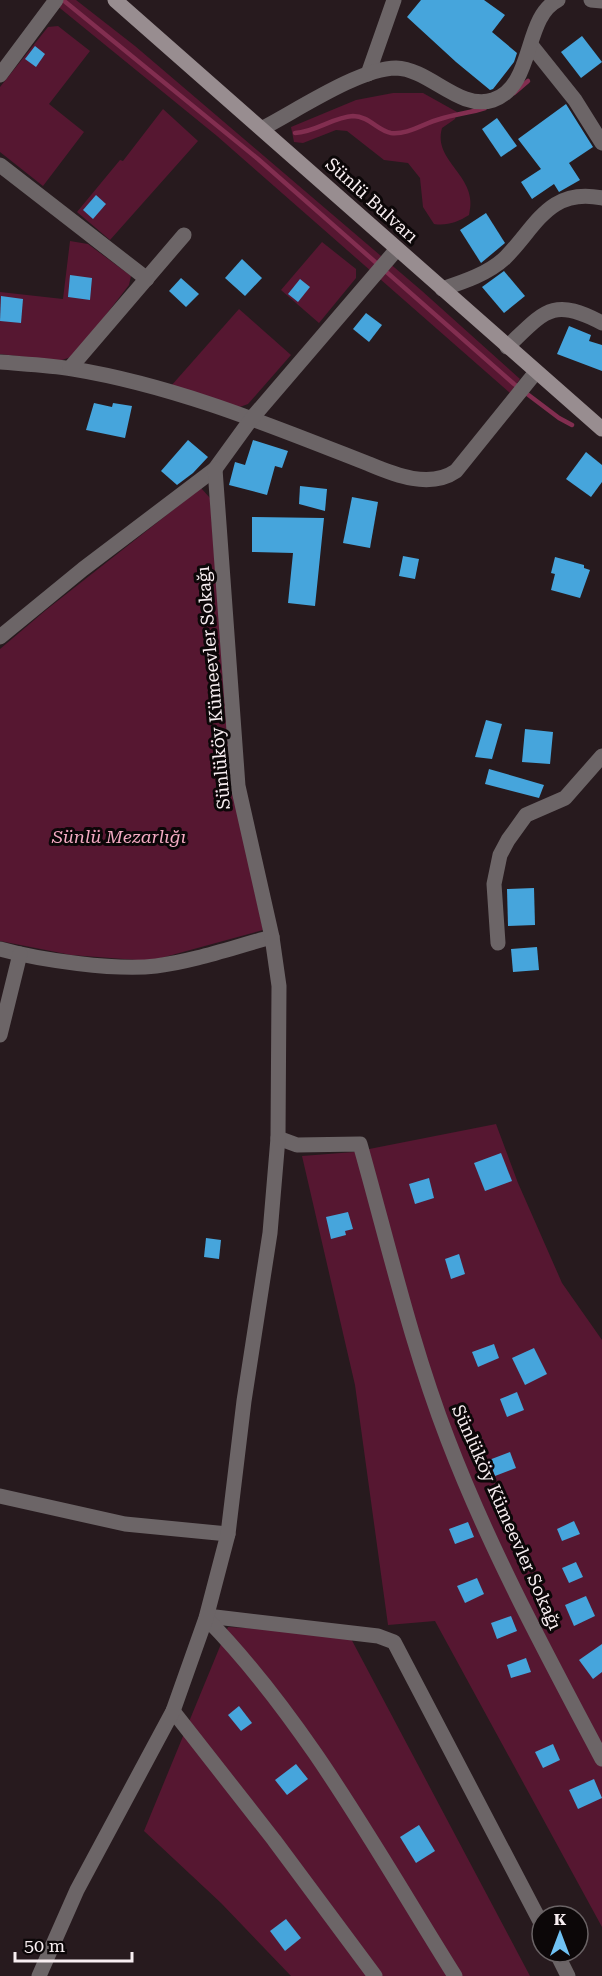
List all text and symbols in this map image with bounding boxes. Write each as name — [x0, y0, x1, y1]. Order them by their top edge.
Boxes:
street label: Sünlü Bulvarı — [322, 153, 423, 247]
street label: Sünlüköy Kümeevler Sokağı — [192, 565, 234, 810]
park label: Sünlü Mezarlığı — [51, 826, 186, 847]
street label: Sünlüköy Kümeevler Sokağı — [448, 1401, 566, 1633]
north arrow — [530, 1904, 590, 1964]
text: K — [554, 1910, 567, 1929]
scale bar — [15, 1925, 132, 1963]
text: 50 m — [24, 1935, 65, 1956]

